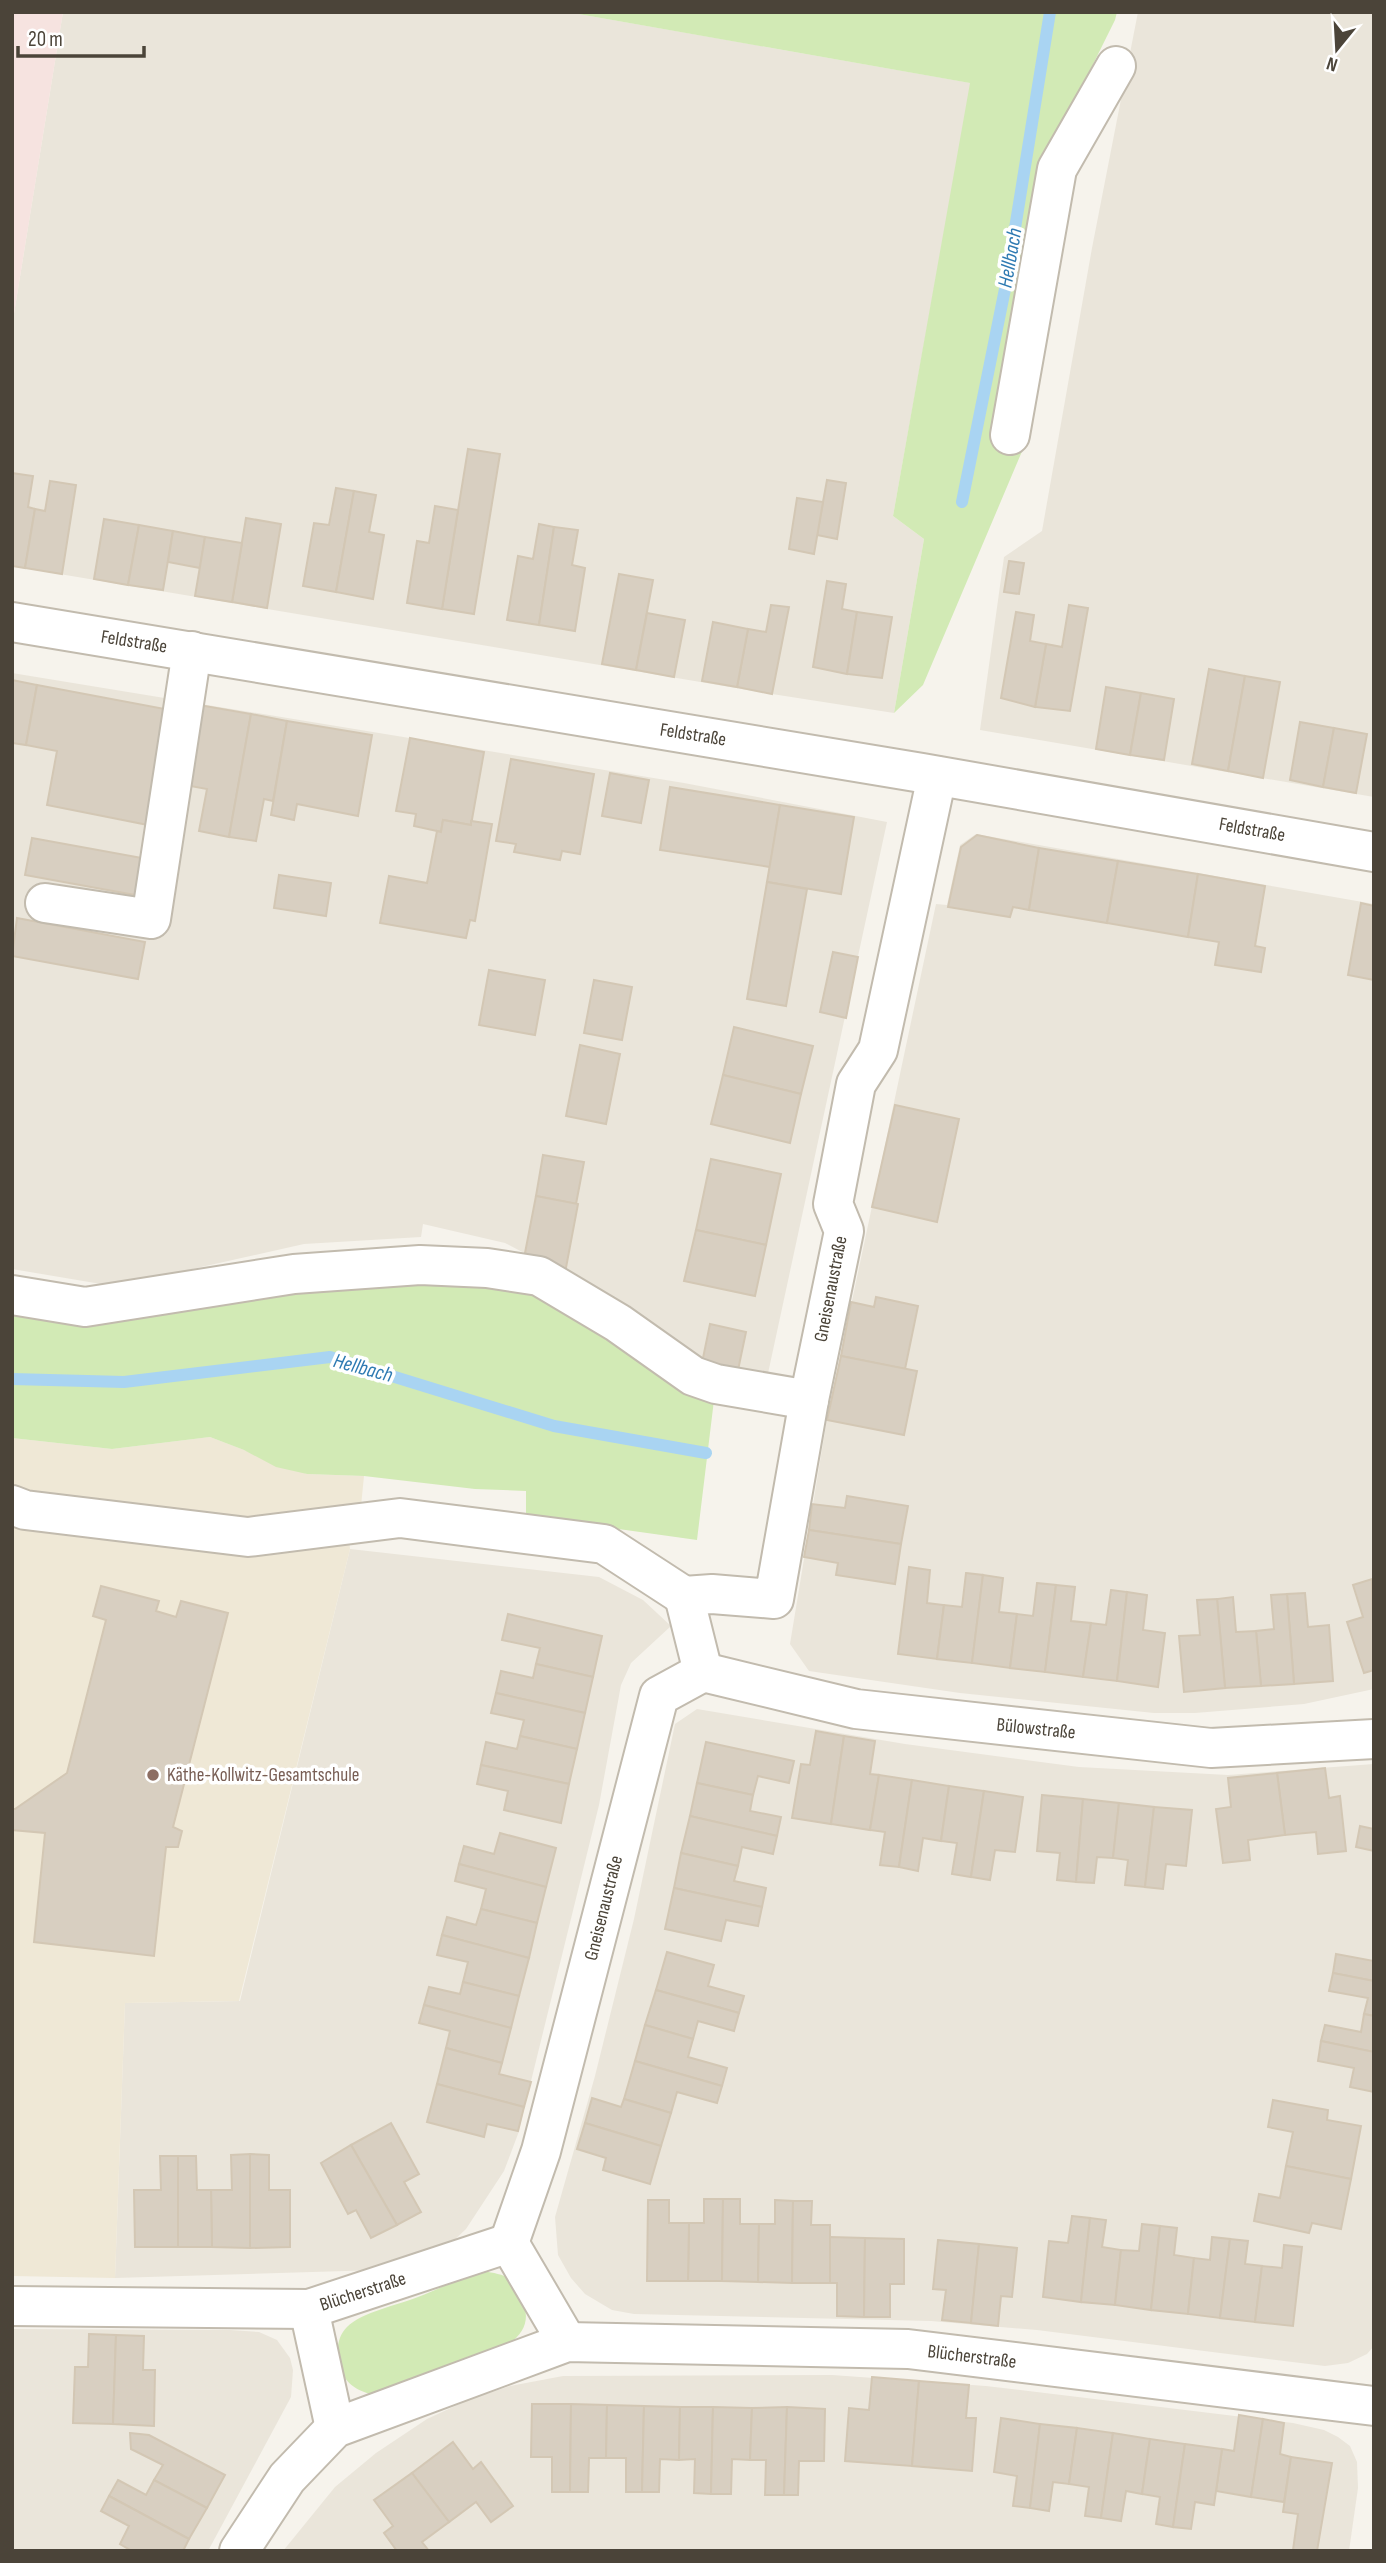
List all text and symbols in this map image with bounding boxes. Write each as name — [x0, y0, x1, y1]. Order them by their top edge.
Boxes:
scale bar — [18, 14, 144, 58]
north arrow — [1302, 14, 1372, 84]
text: 20 m — [28, 27, 63, 52]
text: N — [1324, 51, 1341, 76]
water label: Hellbach — [992, 226, 1028, 290]
street label: Feldstraße — [99, 625, 169, 659]
street label: Feldstraße — [658, 718, 728, 752]
street label: Feldstraße — [1217, 813, 1287, 847]
street label: Gneisenaustraße — [809, 1234, 853, 1344]
water label: Hellbach — [331, 1348, 396, 1388]
street label: Bülowstraße — [995, 1713, 1077, 1745]
place label: Käthe-Kollwitz-Gesamtschule — [167, 1764, 359, 1787]
marker: Käthe-Kollwitz-Gesamtschule — [145, 1767, 161, 1783]
street label: Gneisenaustraße — [580, 1853, 628, 1963]
street label: Blücherstraße — [317, 2267, 409, 2317]
street label: Blücherstraße — [926, 2340, 1018, 2374]

